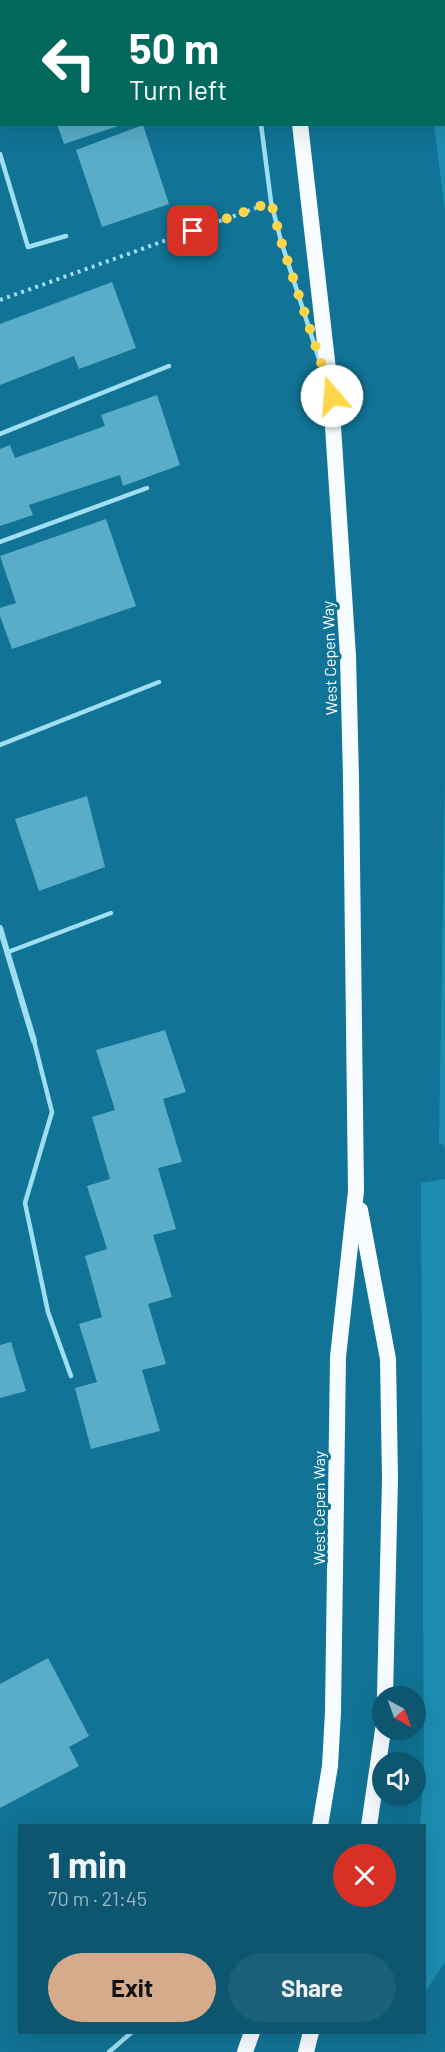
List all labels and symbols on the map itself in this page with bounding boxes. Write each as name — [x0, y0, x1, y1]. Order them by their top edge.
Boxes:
pin — [167, 205, 218, 256]
position arrow — [300, 364, 364, 428]
street label: West Cepen Way — [317, 600, 340, 715]
street label: West Cepen Way — [309, 1450, 328, 1565]
north arrow — [372, 1686, 426, 1740]

